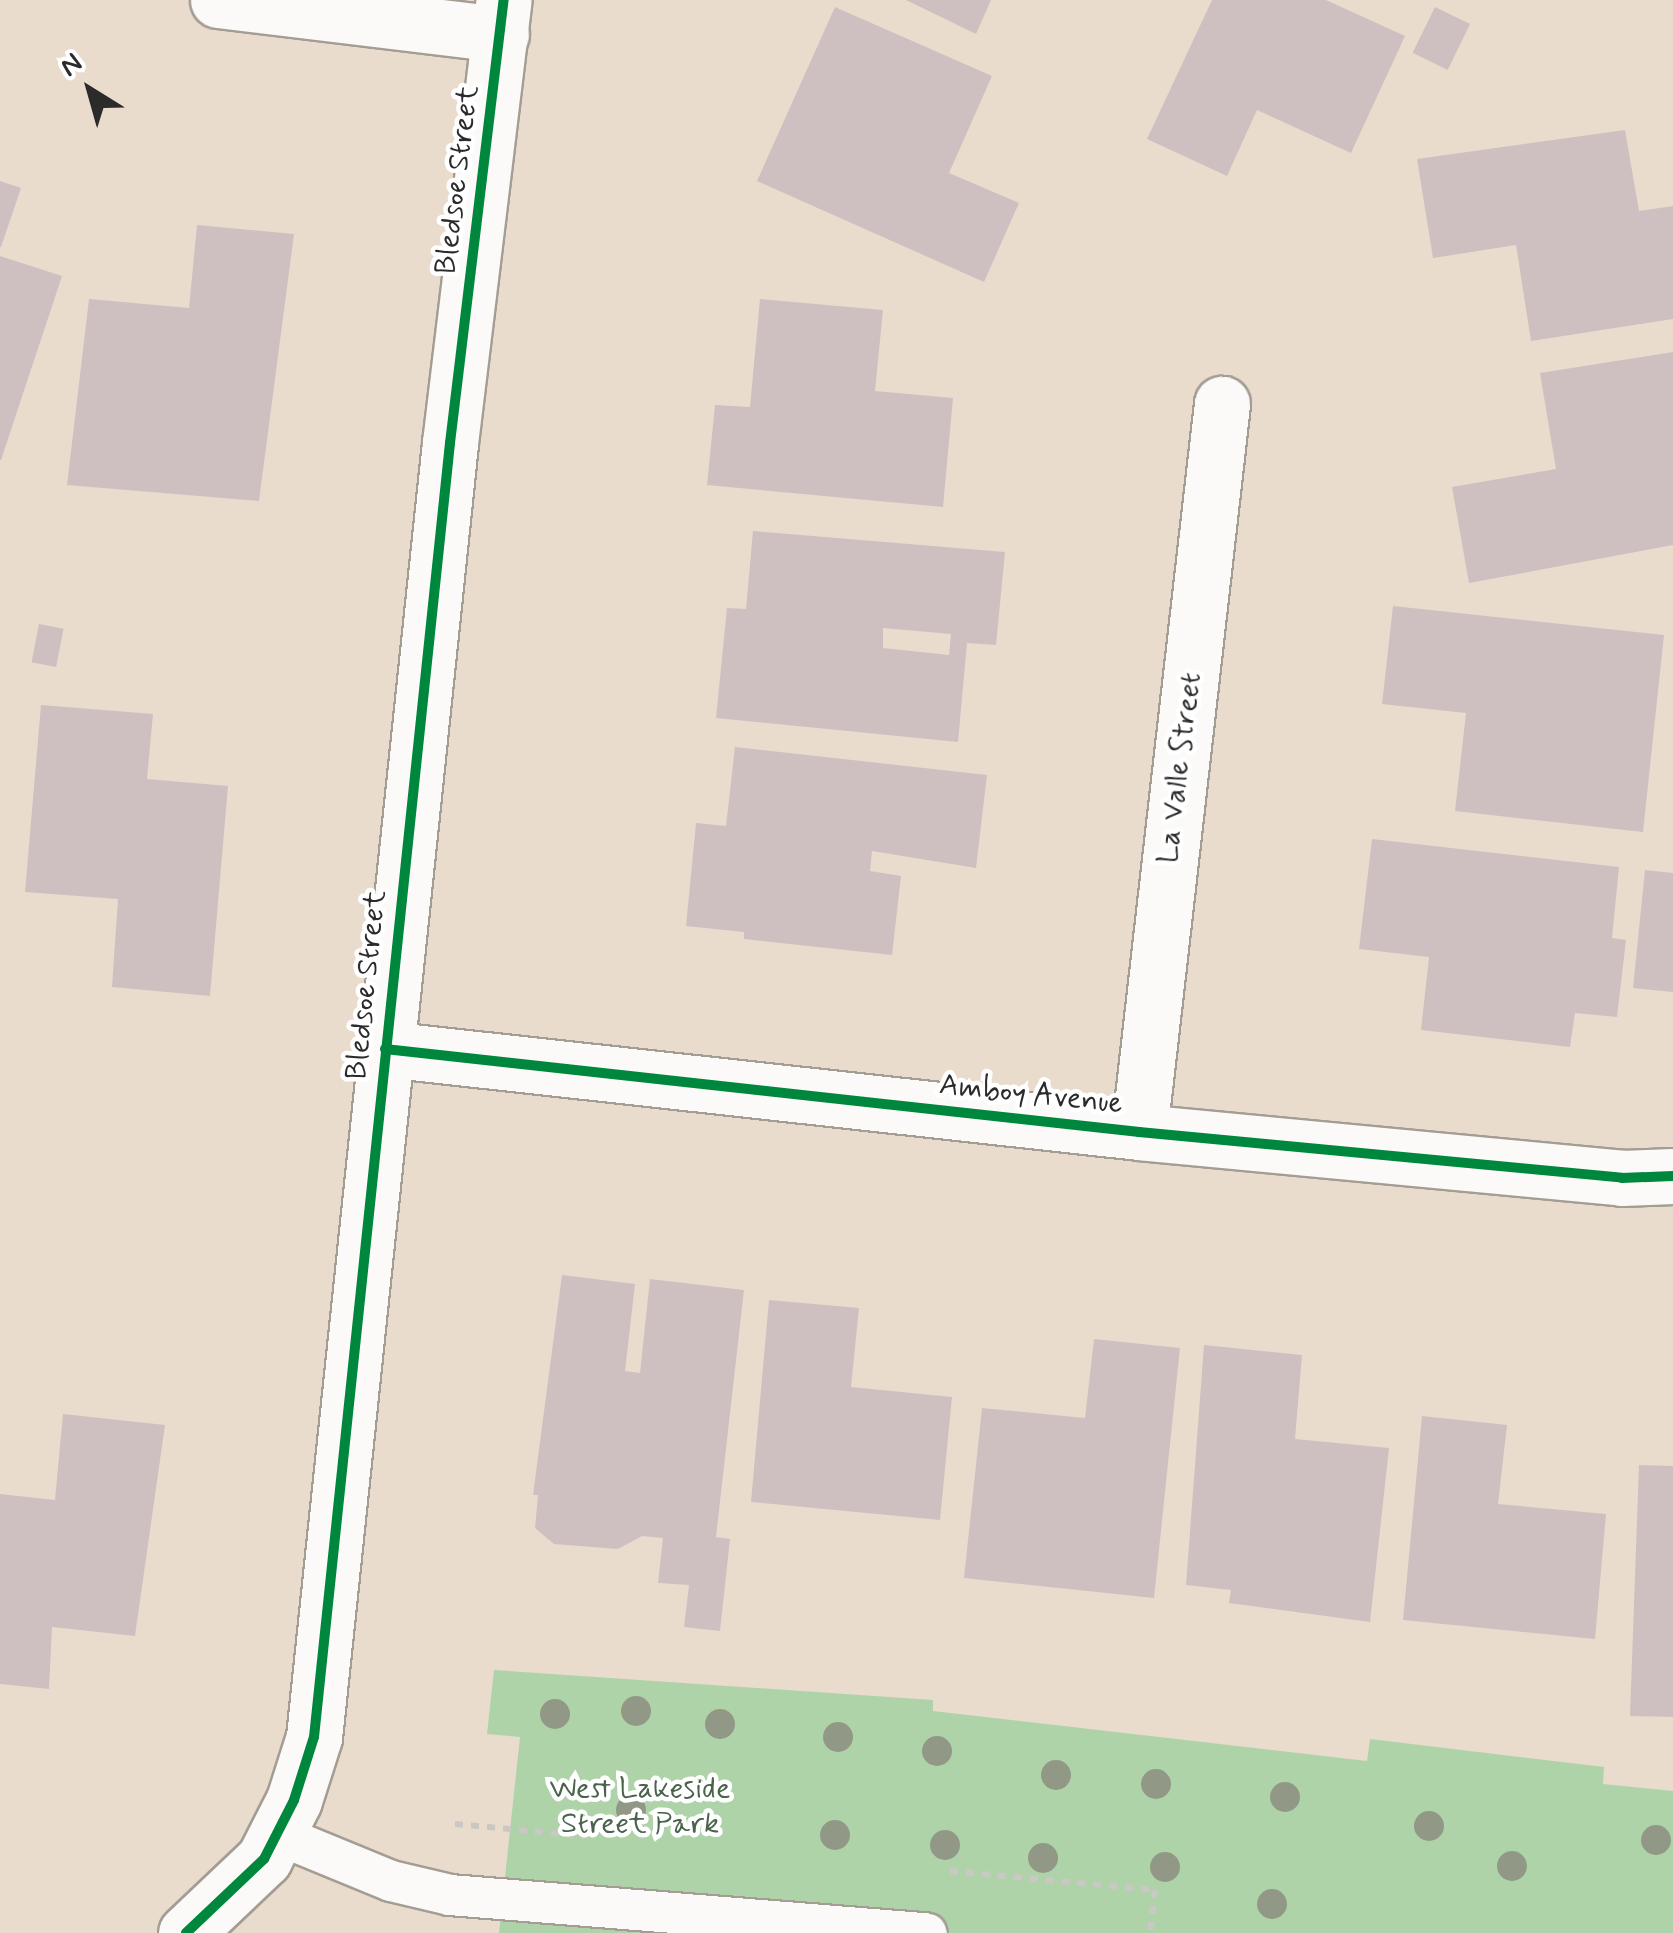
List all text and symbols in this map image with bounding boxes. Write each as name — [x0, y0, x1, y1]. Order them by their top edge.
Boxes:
north arrow — [40, 40, 140, 140]
text: N — [53, 45, 90, 86]
street label: Bledsoe Street — [429, 83, 487, 277]
street label: La Valle Street — [1150, 668, 1210, 868]
street label: Bledsoe Street — [339, 889, 395, 1081]
street label: Amboy Avenue — [935, 1067, 1127, 1123]
park label: West Lakeside Street Park — [549, 1771, 731, 1842]

